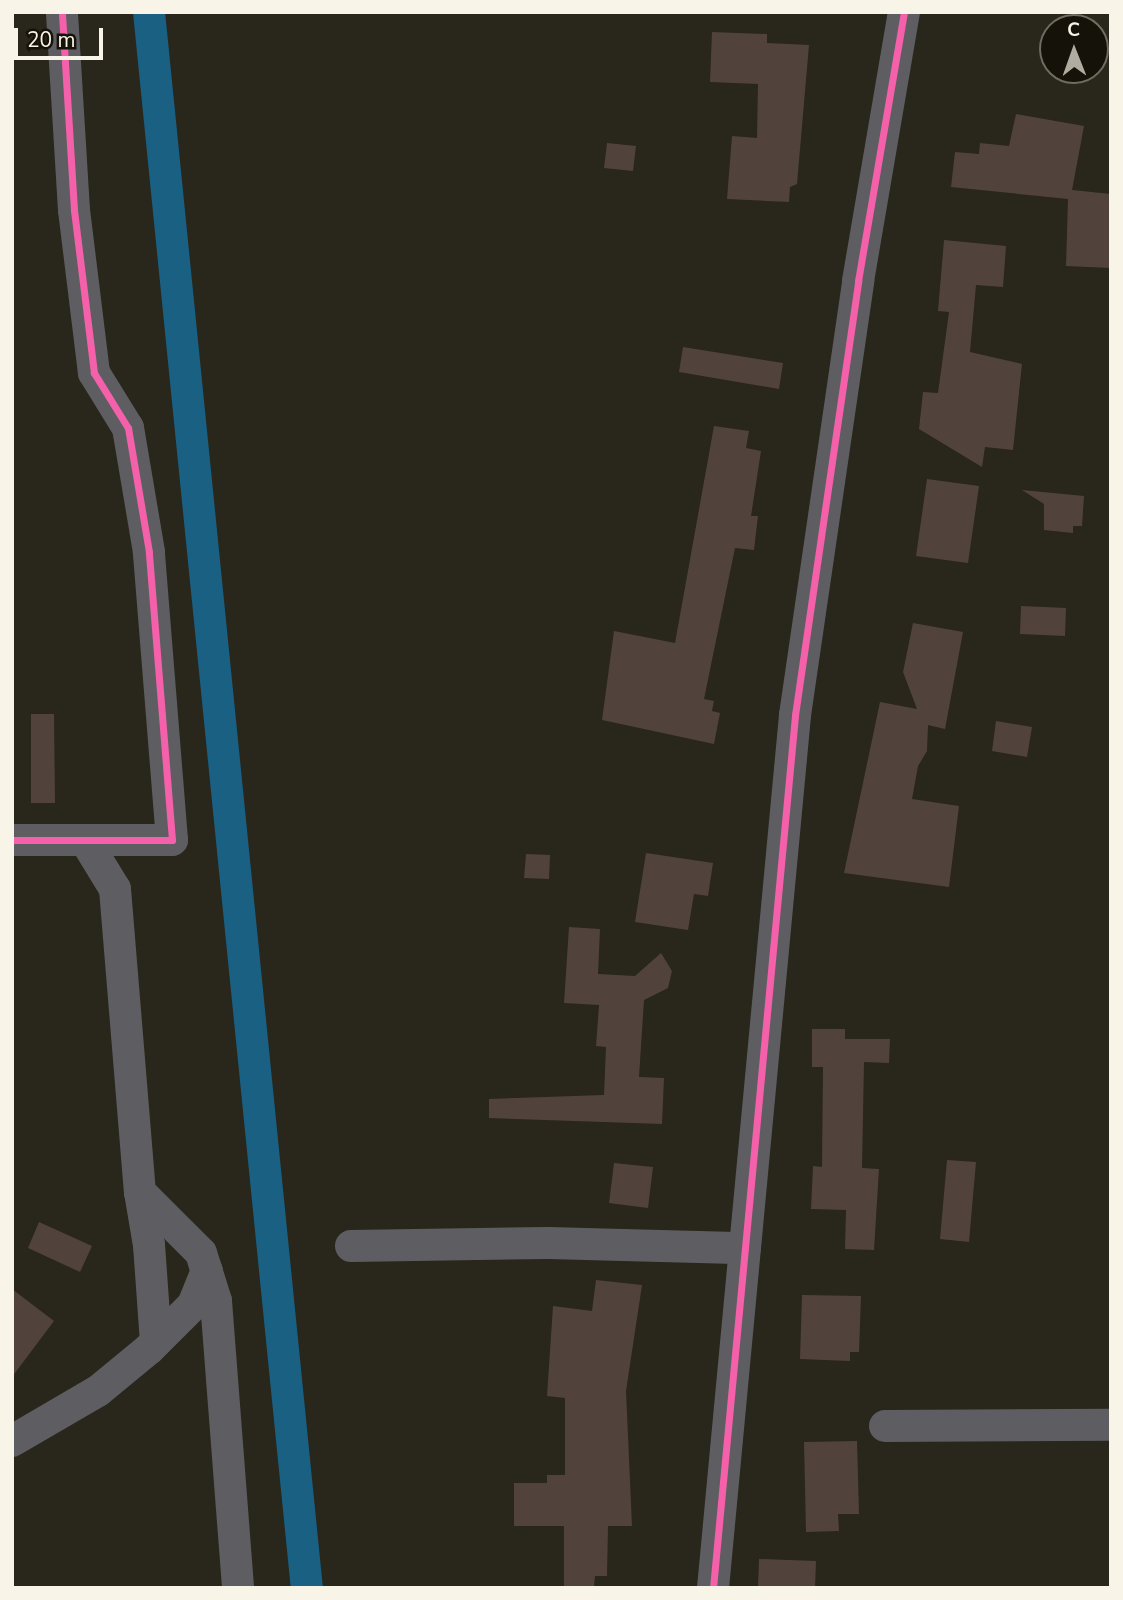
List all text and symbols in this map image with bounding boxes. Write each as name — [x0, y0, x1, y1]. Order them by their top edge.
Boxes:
scale bar — [18, 14, 107, 58]
north arrow — [1039, 14, 1109, 84]
text: С — [1067, 17, 1080, 43]
text: 20 m — [27, 26, 76, 54]

